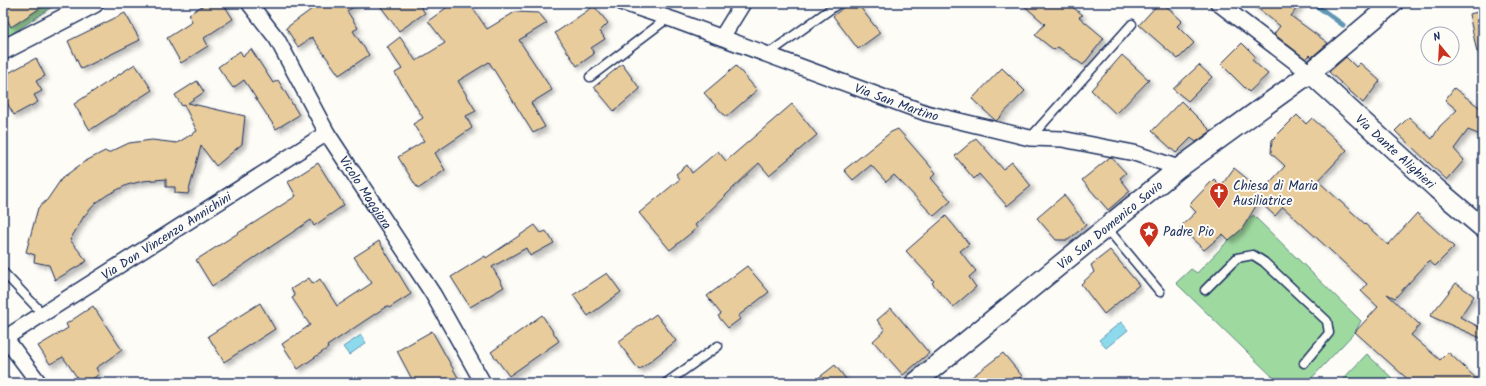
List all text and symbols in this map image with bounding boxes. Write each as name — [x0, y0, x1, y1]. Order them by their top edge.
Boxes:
north arrow — [1420, 26, 1460, 66]
text: N — [1431, 28, 1443, 47]
street label: Via San Martino — [851, 78, 941, 128]
street label: Via Dante Alighieri — [1350, 110, 1440, 195]
street label: Vicolo Maggiora — [333, 152, 397, 234]
street label: Via San Domenico Savio — [1053, 176, 1168, 275]
place label: Chiesa di Maria Ausiliatrice — [1233, 176, 1318, 212]
church icon: Chiesa di Maria Ausiliatrice — [1208, 181, 1230, 209]
street label: Via Don Vincenzo Annichini — [98, 187, 237, 286]
place icon: Padre Pio — [1138, 220, 1160, 248]
place label: Padre Pio — [1163, 222, 1214, 243]

